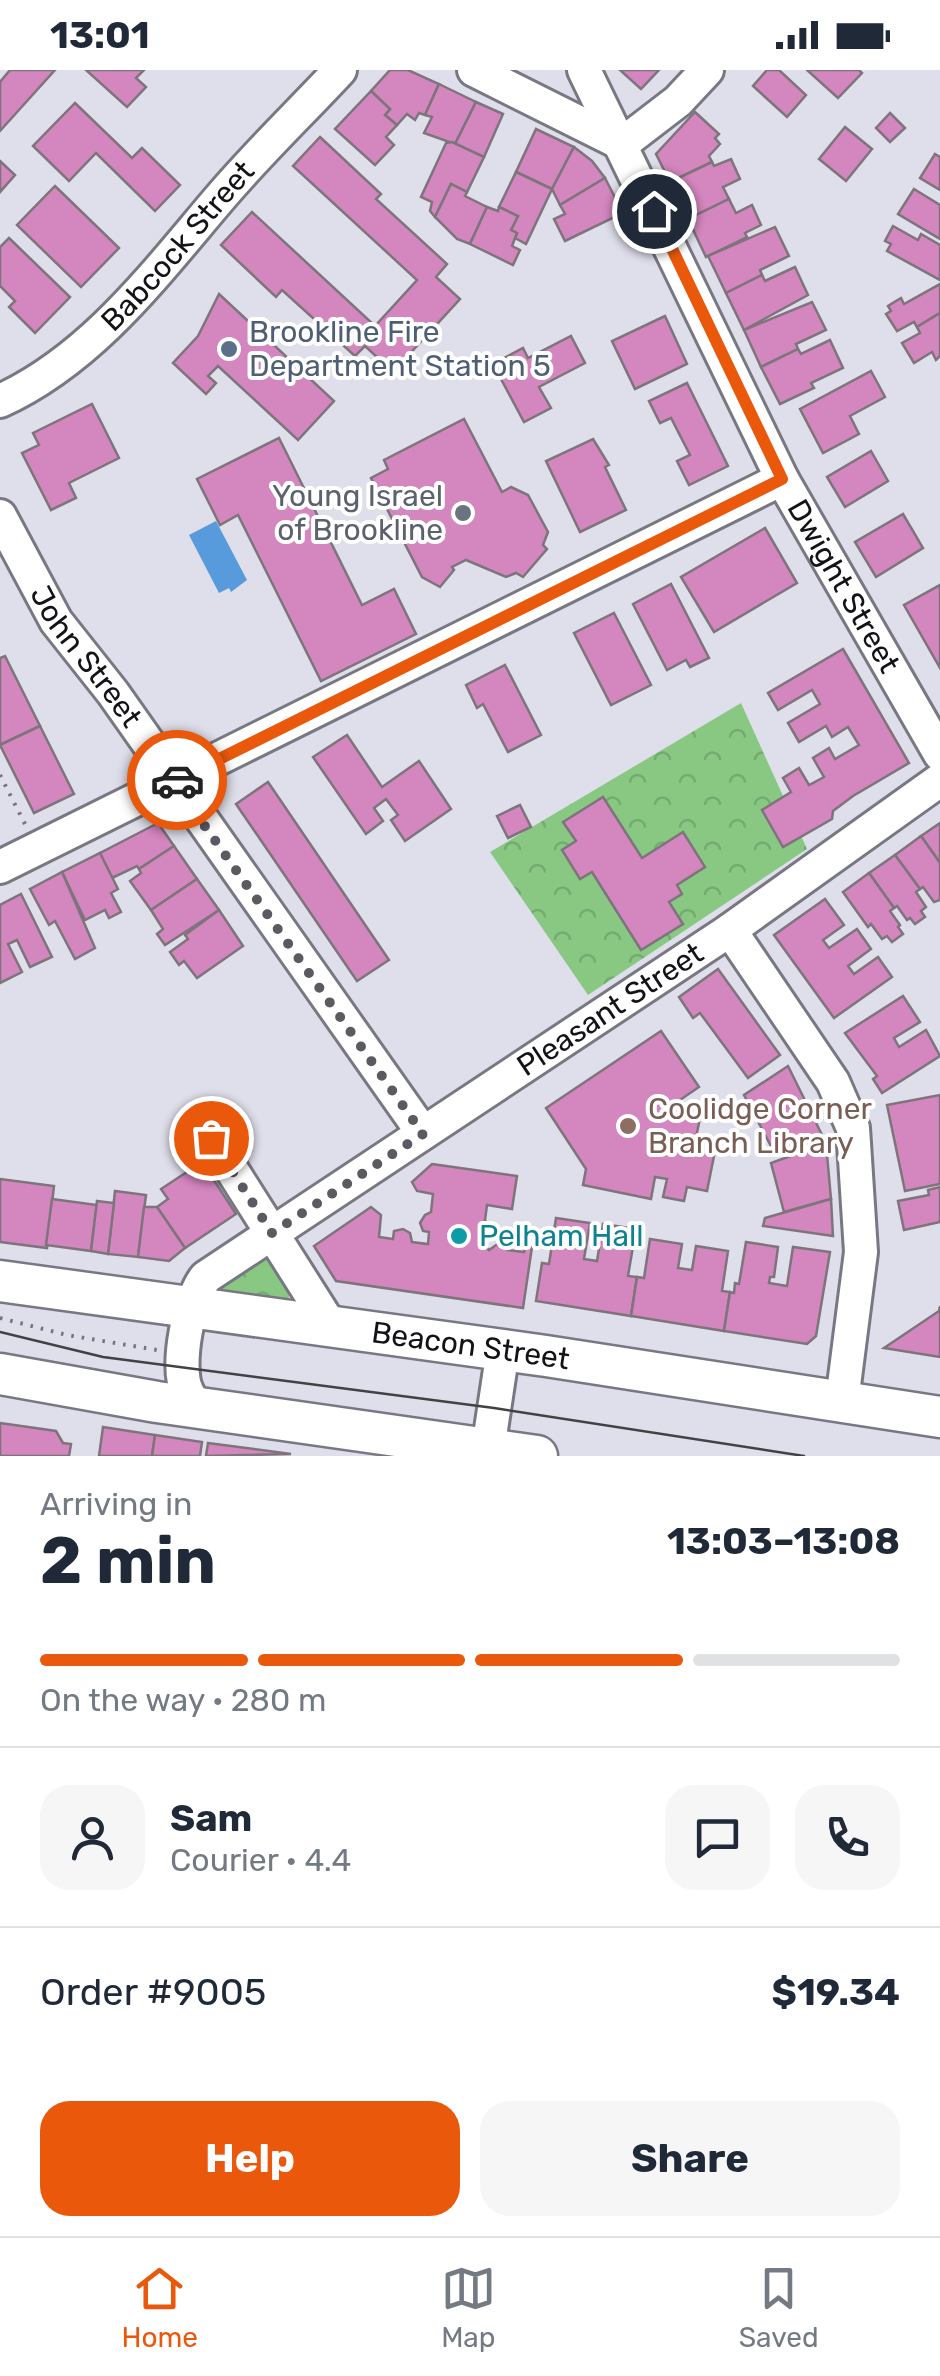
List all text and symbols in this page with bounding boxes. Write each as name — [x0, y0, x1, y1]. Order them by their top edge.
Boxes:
text: 13:01 — [50, 12, 150, 58]
street label: Babcock Street — [94, 153, 262, 339]
pin — [612, 169, 697, 254]
icon: home — [627, 184, 682, 239]
place label: Brookline Fire Department Station 5 — [249, 314, 551, 384]
marker: Brookline Fire Department Station 5 — [218, 338, 240, 360]
place label: Young Israel of Brookline — [272, 478, 443, 548]
street label: Dwight Street — [780, 493, 908, 679]
marker: Young Israel of Brookline — [452, 502, 474, 524]
street label: John Street — [23, 580, 150, 734]
courier — [127, 730, 227, 830]
icon: car — [150, 753, 205, 808]
street label: Pleasant Street — [510, 935, 710, 1084]
place label: Coolidge Corner Branch Library — [648, 1091, 872, 1161]
pin — [169, 1096, 254, 1181]
icon: bag — [184, 1111, 239, 1166]
marker: Coolidge Corner Branch Library — [617, 1115, 639, 1137]
place label: Pelham Hall — [479, 1218, 644, 1254]
marker: Pelham Hall — [448, 1225, 470, 1247]
street label: Beacon Street — [369, 1314, 572, 1377]
text: Arriving in — [40, 1485, 192, 1523]
text: 13:03–13:08 — [667, 1518, 900, 1564]
text: 2 min — [40, 1522, 216, 1599]
text: On the way · 280 m — [40, 1681, 327, 1719]
button: person — [40, 1785, 145, 1890]
button: chat — [665, 1785, 770, 1890]
button: phone — [795, 1785, 900, 1890]
text: Sam — [170, 1795, 252, 1841]
text: Courier · 4.4 — [170, 1841, 351, 1879]
text: Order #9005 — [40, 1969, 266, 2015]
text: $19.34 — [772, 1969, 900, 2015]
button: Help — [40, 2101, 460, 2216]
button: Share — [480, 2101, 900, 2216]
tab: Home — [121, 2261, 198, 2354]
tab: Map — [441, 2261, 496, 2354]
tab: Saved — [739, 2261, 819, 2354]

